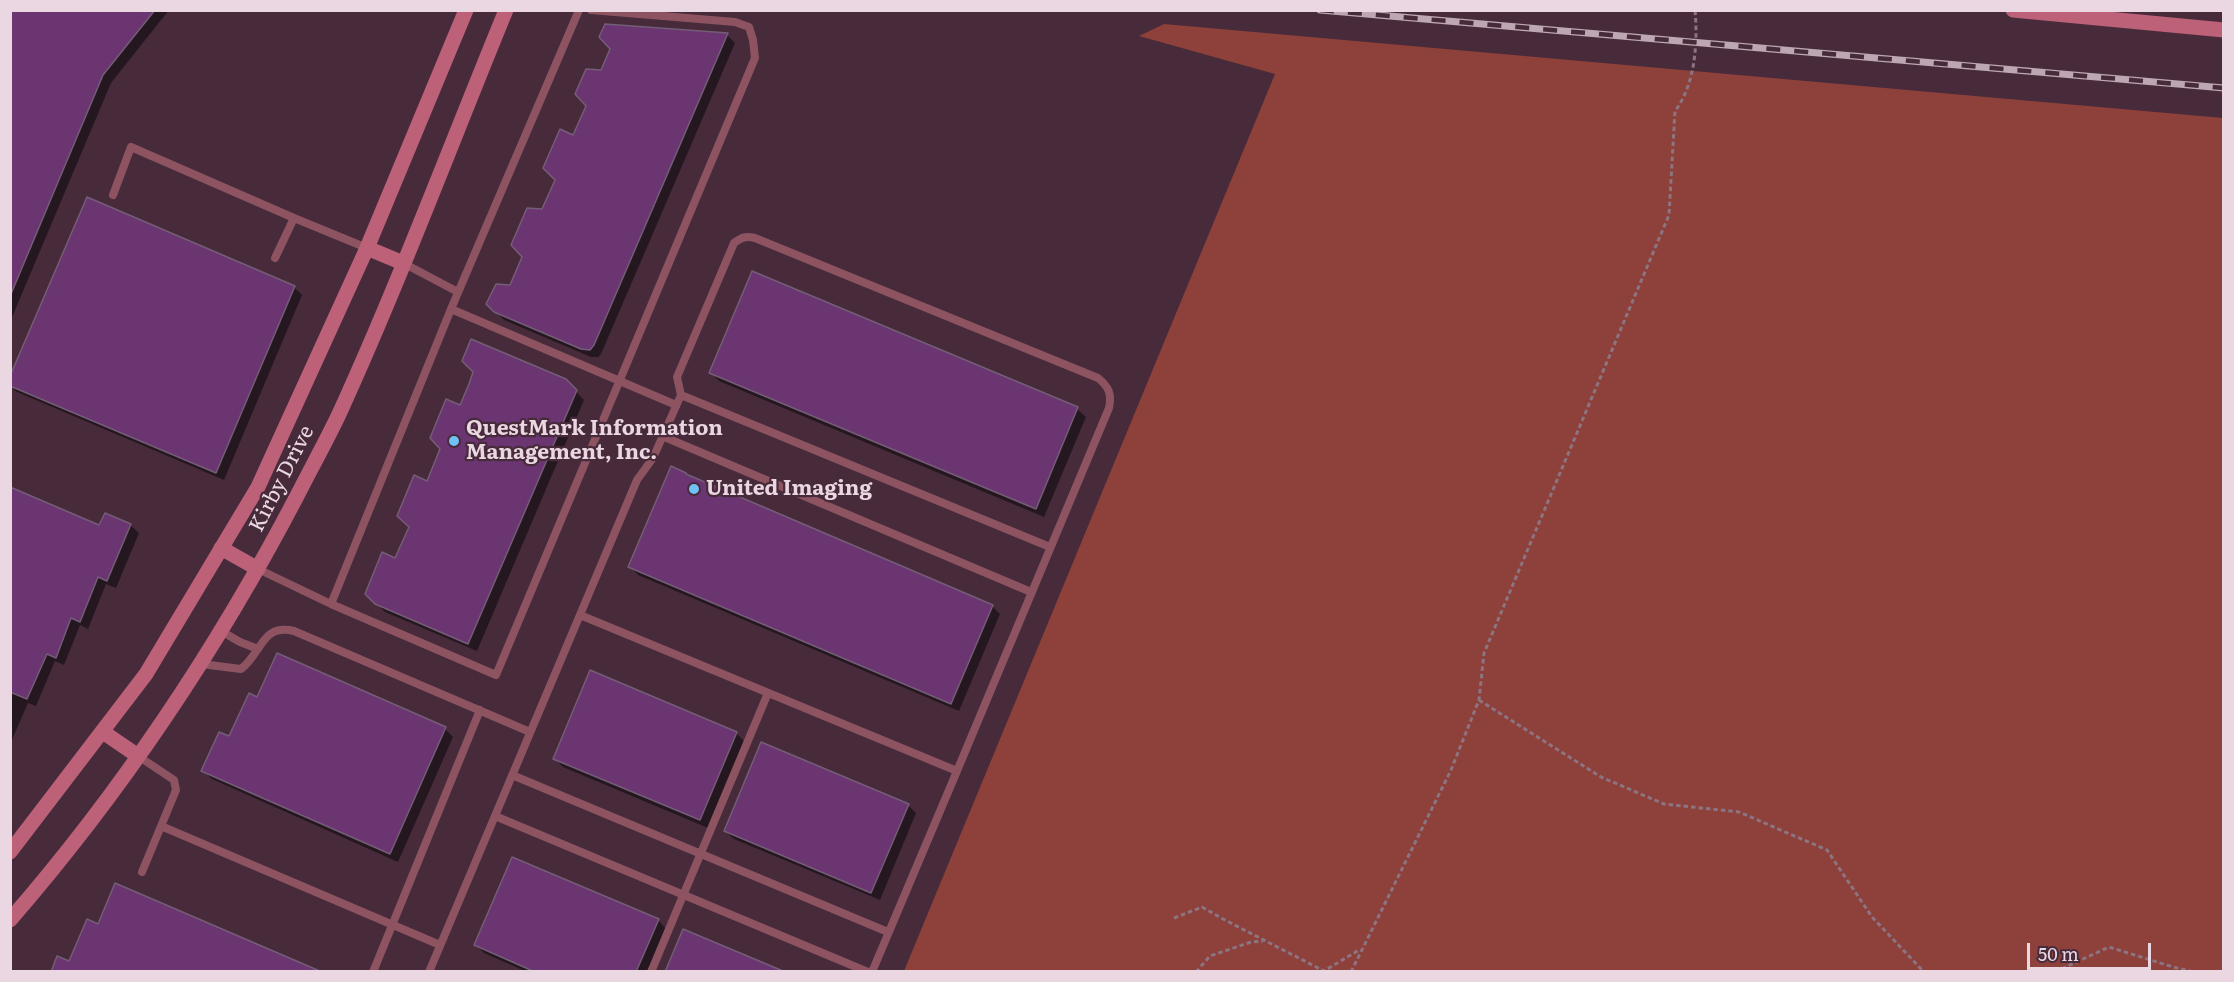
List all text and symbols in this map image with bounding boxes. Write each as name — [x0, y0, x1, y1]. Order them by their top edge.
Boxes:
place label: QuestMark Information Management, Inc. — [466, 416, 723, 466]
street label: Kirby Drive — [244, 421, 320, 537]
marker: QuestMark Information Management, Inc. — [447, 434, 461, 448]
place label: United Imaging — [706, 476, 872, 502]
marker: United Imaging — [687, 482, 701, 496]
scale bar — [2030, 931, 2154, 969]
text: 50 m — [2038, 940, 2079, 967]

